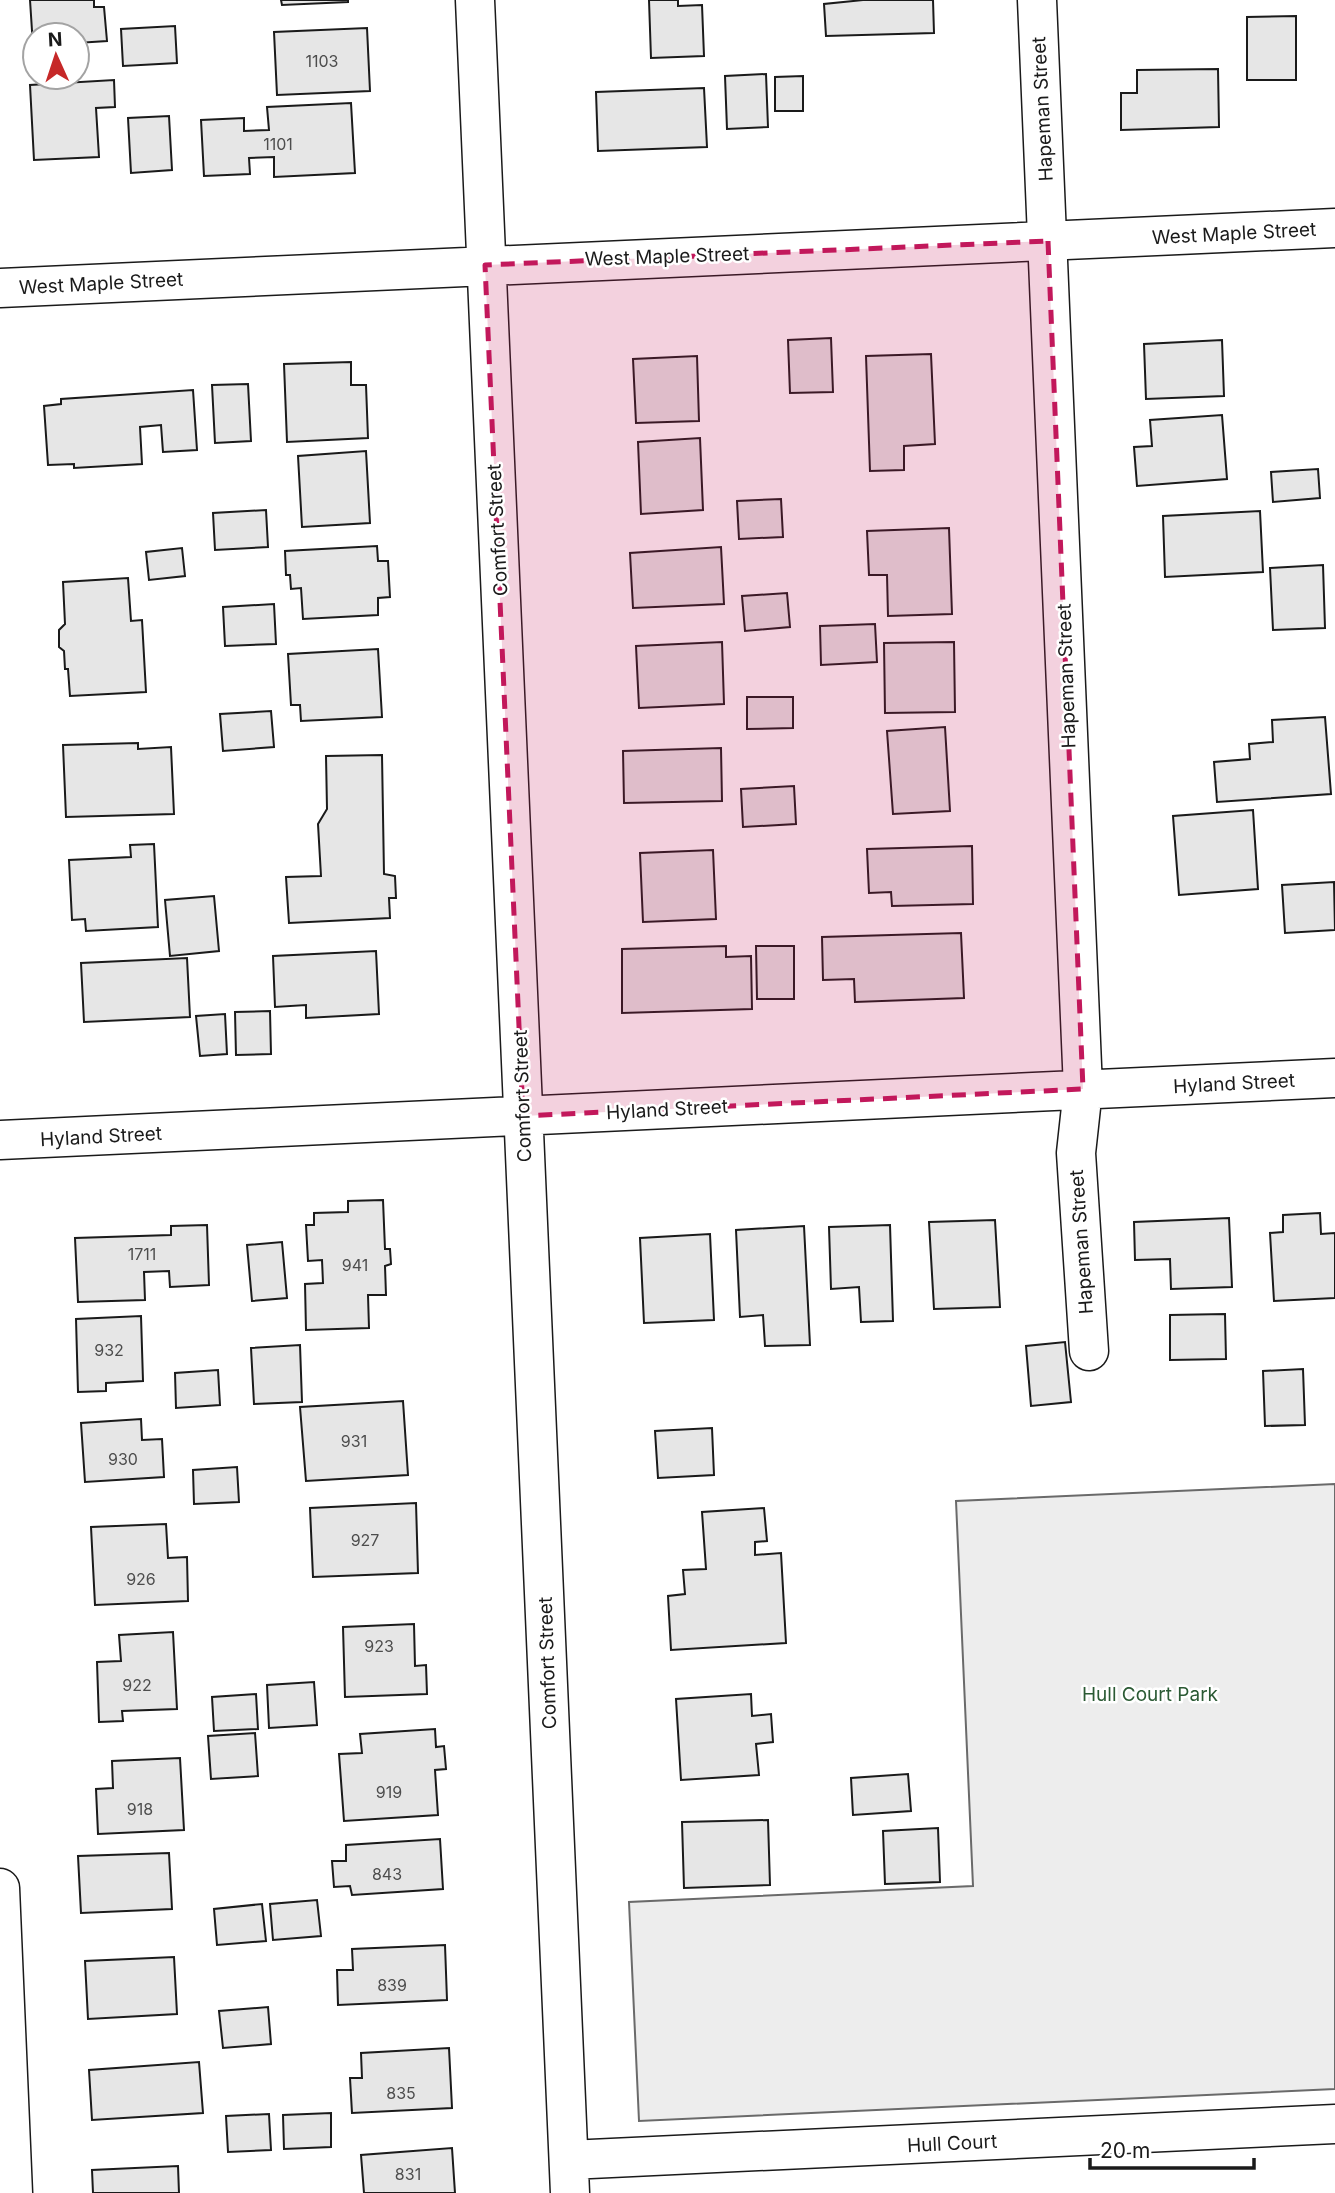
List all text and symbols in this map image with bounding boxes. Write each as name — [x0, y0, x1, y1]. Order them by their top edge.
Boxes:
north arrow — [21, 21, 91, 91]
text: N — [47, 28, 63, 51]
street label: Hapeman Street — [1027, 36, 1058, 182]
house number: 1103 — [306, 51, 339, 71]
house number: 1101 — [263, 134, 293, 154]
street label: West Maple Street — [1151, 218, 1317, 249]
street label: West Maple Street — [584, 242, 750, 271]
street label: West Maple Street — [18, 268, 184, 299]
street label: Comfort Street — [483, 463, 512, 597]
street label: Hapeman Street — [1052, 603, 1081, 749]
street label: Comfort Street — [509, 1029, 536, 1163]
street label: Hyland Street — [1172, 1069, 1296, 1098]
street label: Hyland Street — [605, 1095, 729, 1124]
street label: Hyland Street — [39, 1122, 163, 1151]
street label: Hapeman Street — [1065, 1169, 1098, 1315]
house number: 1711 — [128, 1244, 156, 1264]
house number: 941 — [342, 1255, 368, 1275]
house number: 932 — [94, 1340, 124, 1360]
house number: 931 — [341, 1431, 367, 1451]
house number: 930 — [108, 1449, 138, 1469]
house number: 927 — [351, 1530, 379, 1550]
house number: 926 — [126, 1569, 156, 1589]
street label: Comfort Street — [534, 1596, 561, 1730]
house number: 923 — [364, 1636, 394, 1656]
house number: 922 — [122, 1675, 152, 1695]
park label: Hull Court Park — [1082, 1683, 1219, 1706]
house number: 919 — [376, 1782, 402, 1802]
house number: 918 — [127, 1799, 153, 1819]
house number: 843 — [372, 1864, 402, 1884]
house number: 839 — [377, 1975, 407, 1995]
house number: 835 — [386, 2083, 416, 2103]
scale bar — [1090, 2126, 1254, 2170]
street label: Hull Court — [906, 2130, 998, 2157]
text: 20 m — [1100, 2138, 1150, 2163]
house number: 831 — [395, 2164, 421, 2184]

